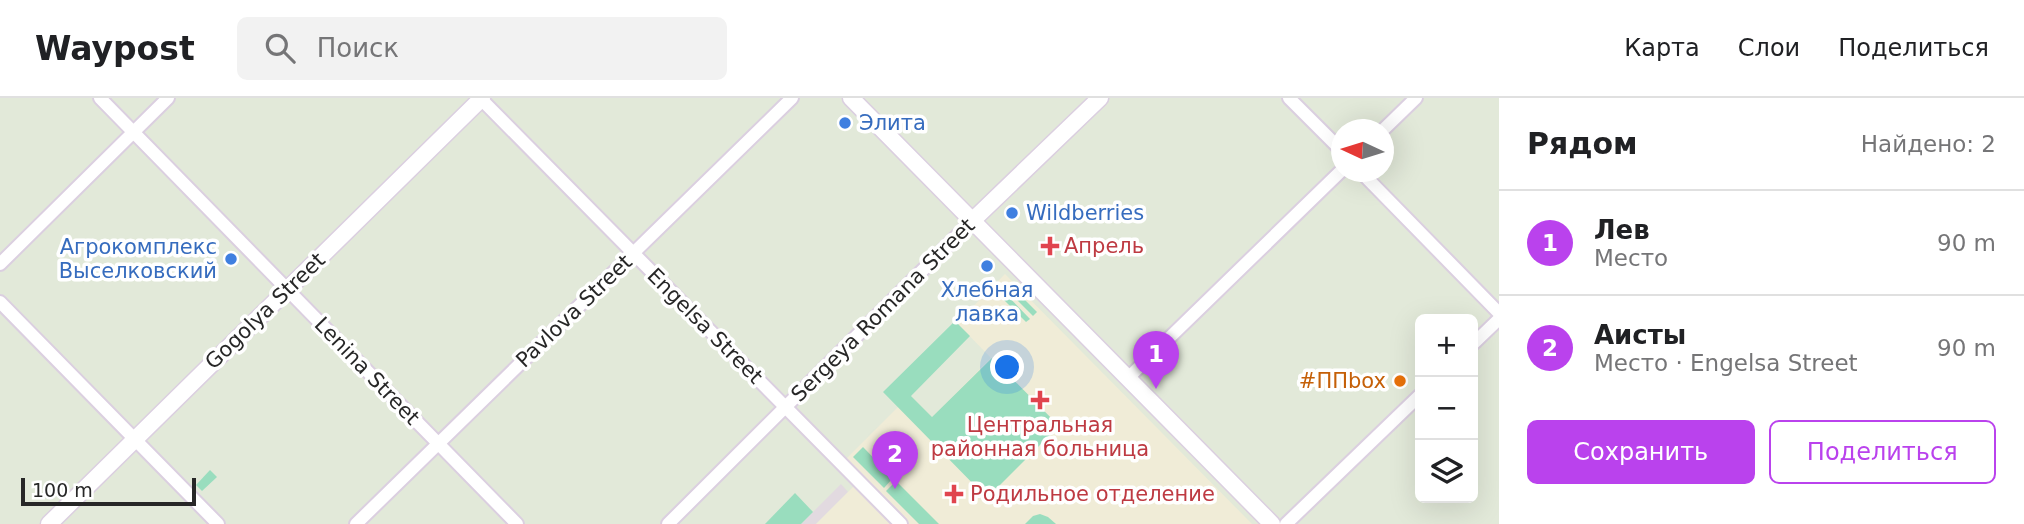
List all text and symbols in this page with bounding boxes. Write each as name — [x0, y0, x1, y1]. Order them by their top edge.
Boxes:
search box — [237, 17, 727, 80]
text: Waypost — [35, 29, 195, 68]
icon: search — [261, 29, 299, 67]
text: Поиск — [317, 33, 399, 63]
text: Карта — [1624, 34, 1700, 62]
text: Слои — [1738, 34, 1800, 62]
text: Поделиться — [1838, 34, 1989, 62]
place label: Элита — [859, 111, 926, 135]
marker: Элита — [837, 115, 853, 131]
north arrow — [1331, 119, 1394, 182]
text: Рядом — [1527, 126, 1638, 161]
text: Найдено: 2 — [1861, 131, 1996, 157]
place label: Wildberries — [1026, 201, 1144, 225]
marker: Wildberries — [1004, 205, 1020, 221]
street label: Sergeya Romana Street — [786, 213, 980, 407]
text: Лев — [1594, 215, 1650, 245]
text: 1 — [1542, 230, 1558, 256]
text: 90 m — [1937, 230, 1996, 256]
place label: Апрель — [1064, 234, 1144, 258]
place label: Агрокомплекс Выселковский — [59, 235, 217, 283]
marker: Апрель — [1042, 238, 1058, 254]
text: Место — [1594, 245, 1668, 271]
street label: Gogolya Street — [200, 248, 330, 374]
street label: Pavlova Street — [511, 250, 637, 372]
marker: Агрокомплекс Выселковский — [223, 251, 239, 267]
marker: Хлебная лавка — [979, 258, 995, 274]
street label: Engelsa Street — [642, 263, 768, 389]
place label: Хлебная лавка — [941, 278, 1033, 326]
street label: Lenina Street — [310, 312, 424, 430]
map controls — [1415, 314, 1478, 503]
button: + — [1415, 314, 1478, 377]
text: Аисты — [1594, 320, 1686, 350]
pin: 1 — [1133, 331, 1179, 389]
text: 2 — [1542, 335, 1558, 361]
text: 90 m — [1937, 335, 1996, 361]
your location — [990, 350, 1024, 384]
text: Место · Engelsa Street — [1594, 350, 1858, 376]
place label: #ППbox — [1299, 369, 1386, 393]
marker: #ППbox — [1392, 373, 1408, 389]
button: − — [1415, 377, 1478, 440]
marker: Центральная районная больница — [1030, 390, 1050, 410]
place label: Центральная районная больница — [931, 413, 1149, 461]
button: Сохранить — [1527, 420, 1755, 484]
button: Поделиться — [1769, 420, 1996, 484]
pin: 2 — [872, 431, 918, 489]
button: layers — [1415, 440, 1478, 503]
scale bar — [21, 475, 196, 507]
text: 100 m — [32, 479, 93, 501]
place label: Родильное отделение — [970, 482, 1215, 506]
marker: Родильное отделение — [944, 484, 964, 504]

